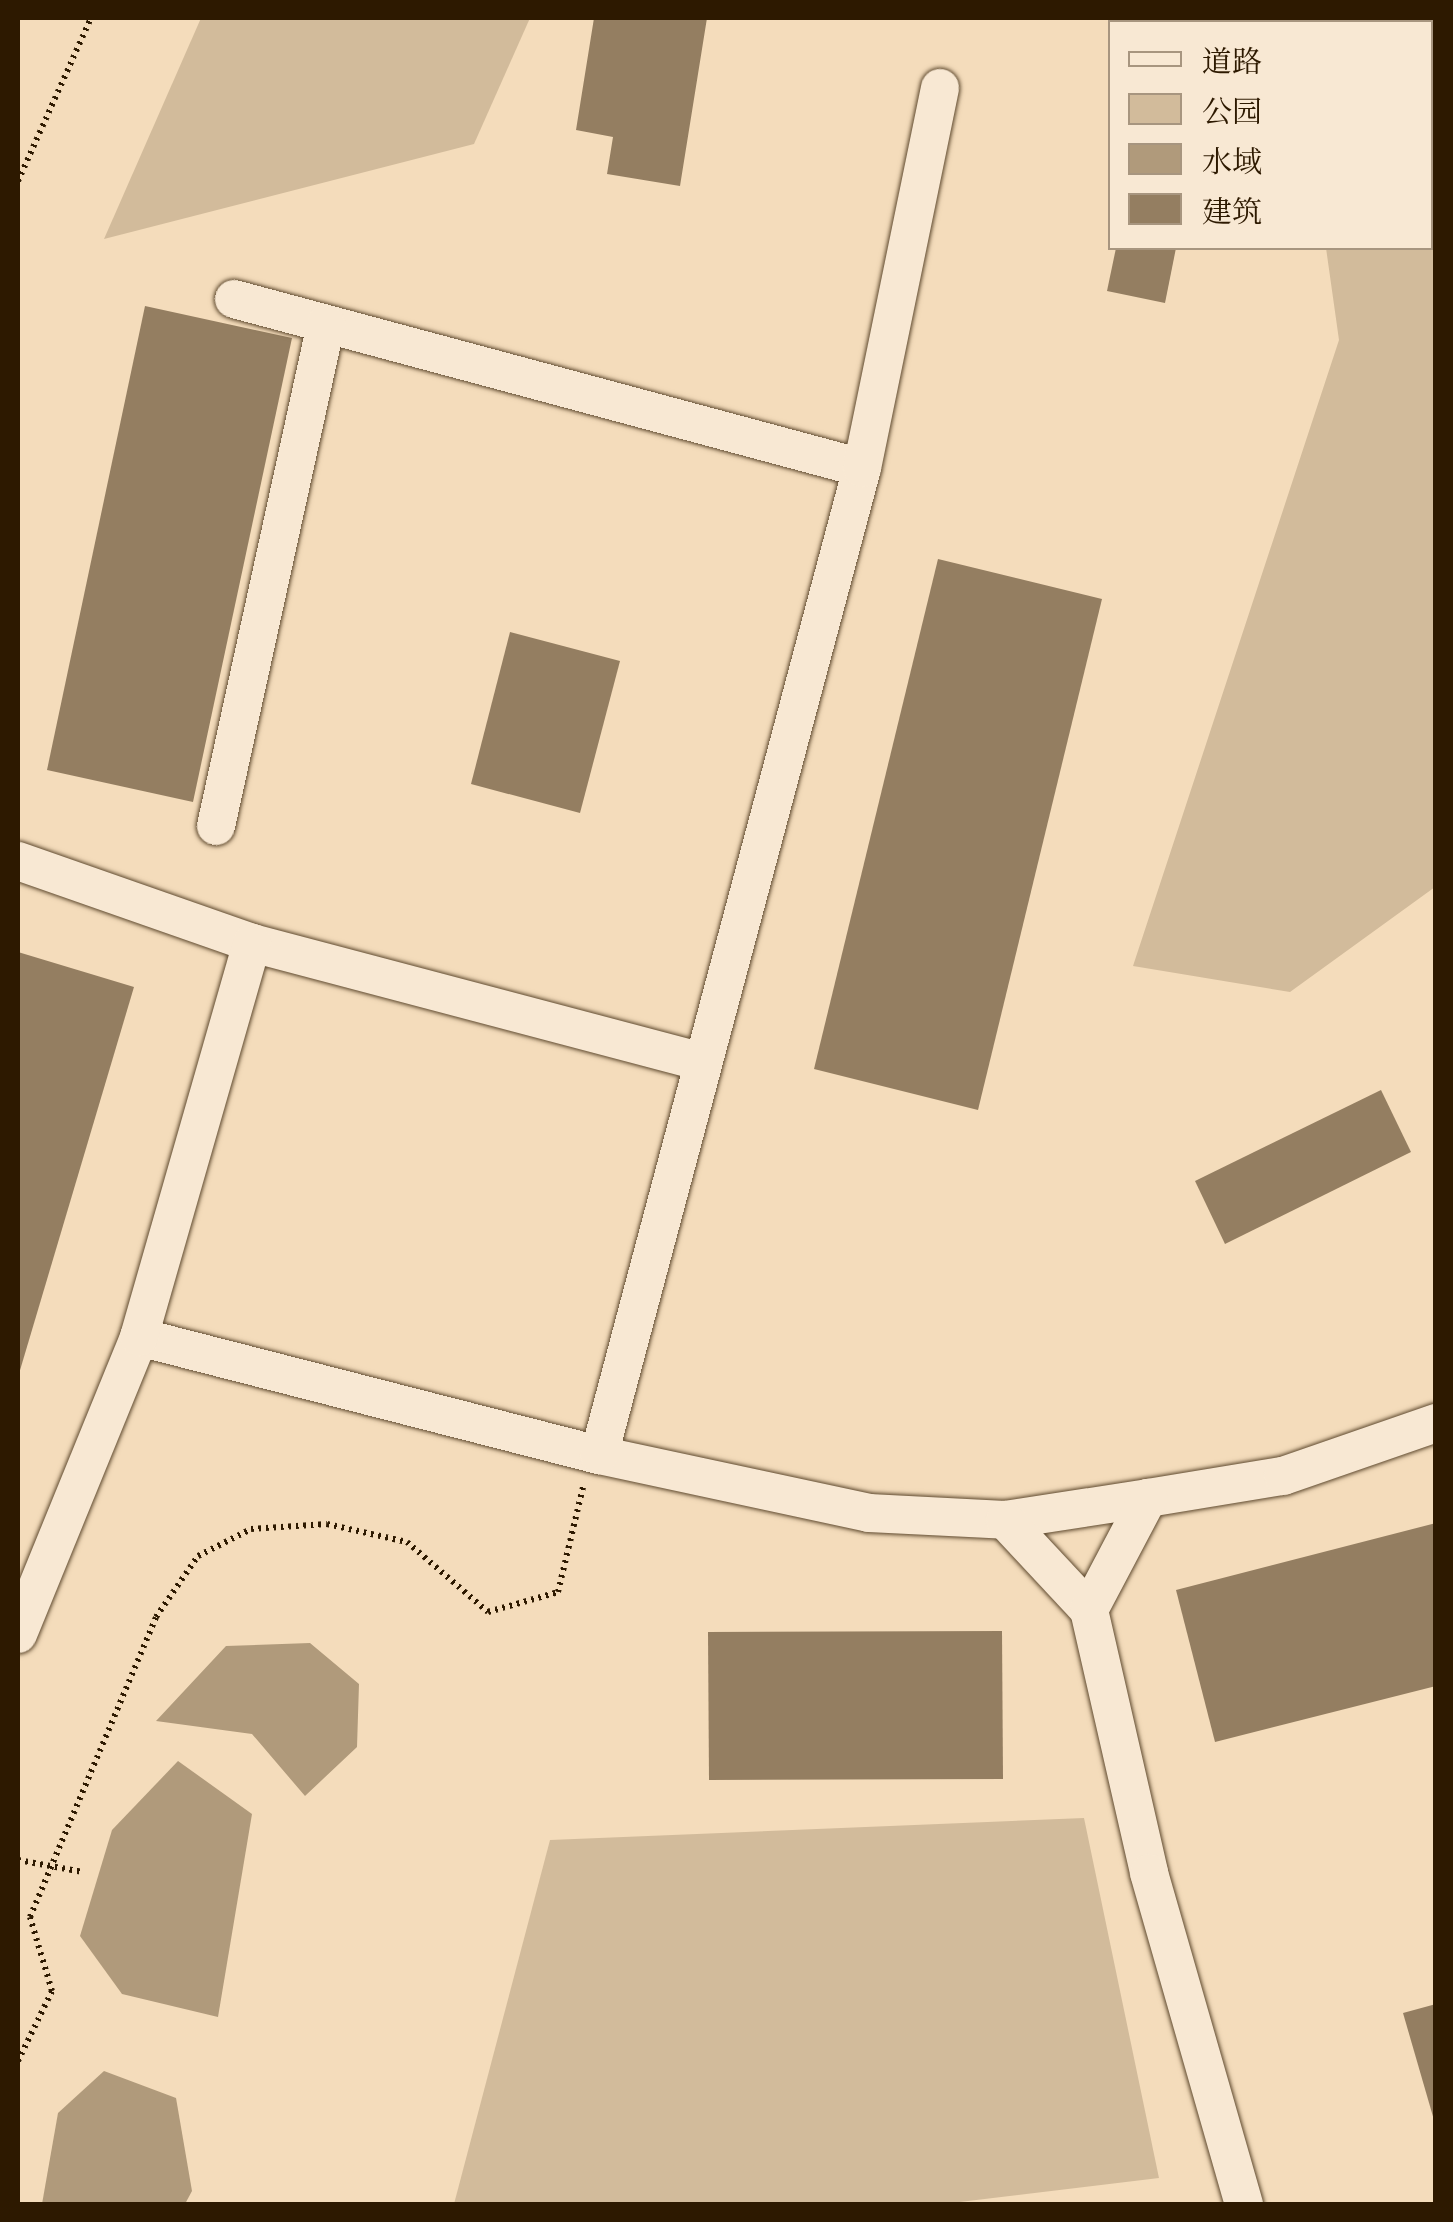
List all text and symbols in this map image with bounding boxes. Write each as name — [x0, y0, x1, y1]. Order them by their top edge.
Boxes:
legend — [1108, 20, 1433, 250]
text: 道路 — [1202, 44, 1262, 82]
text: 公园 — [1202, 94, 1262, 132]
text: 水域 — [1202, 144, 1262, 182]
text: 建筑 — [1202, 194, 1262, 232]

